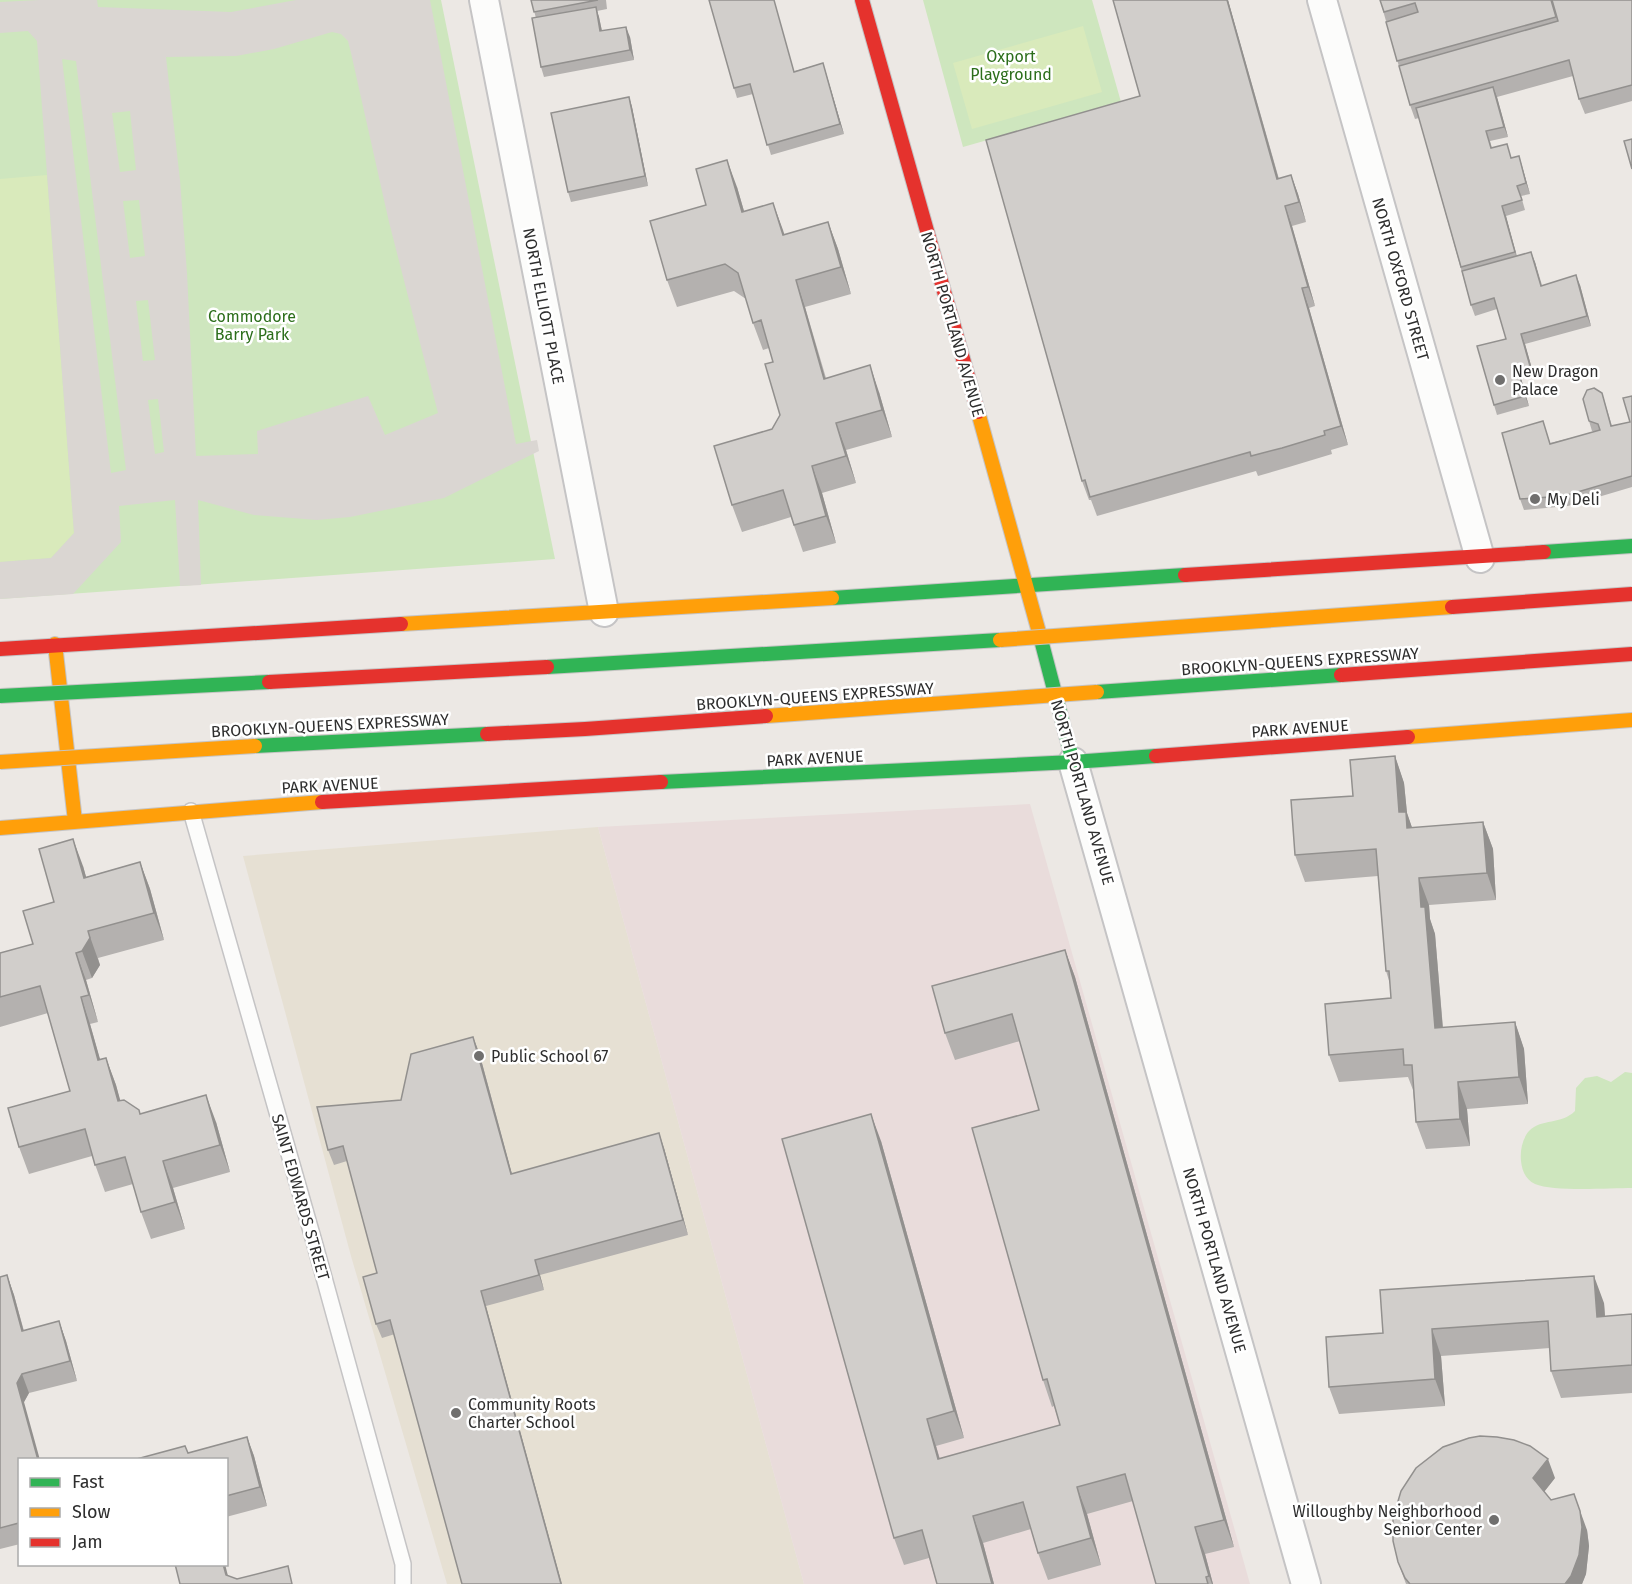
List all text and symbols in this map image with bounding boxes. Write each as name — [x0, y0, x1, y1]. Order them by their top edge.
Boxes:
park label: Oxport Playground — [970, 47, 1052, 84]
street label: NORTH OXFORD STREET — [1368, 195, 1433, 364]
street label: NORTH ELLIOTT PLACE — [519, 226, 568, 386]
street label: NORTH PORTLAND AVENUE — [917, 229, 988, 419]
park label: Commodore Barry Park — [208, 307, 296, 344]
place label: New Dragon Palace — [1512, 362, 1599, 399]
marker: New Dragon Palace — [1493, 373, 1507, 387]
place label: My Deli — [1547, 490, 1600, 509]
marker: My Deli — [1528, 492, 1542, 506]
street label: BROOKLYN-QUEENS EXPRESSWAY — [1181, 644, 1420, 679]
street label: BROOKLYN-QUEENS EXPRESSWAY — [696, 679, 935, 714]
street label: NORTH PORTLAND AVENUE — [1047, 697, 1118, 887]
street label: BROOKLYN-QUEENS EXPRESSWAY — [211, 710, 450, 741]
street label: PARK AVENUE — [1251, 716, 1349, 741]
street label: PARK AVENUE — [766, 746, 864, 771]
street label: PARK AVENUE — [281, 773, 379, 798]
place label: Public School 67 — [491, 1047, 608, 1066]
marker: Public School 67 — [472, 1049, 486, 1063]
street label: SAINT EDWARDS STREET — [268, 1112, 334, 1283]
street label: NORTH PORTLAND AVENUE — [1179, 1165, 1250, 1355]
place label: Community Roots Charter School — [468, 1395, 596, 1432]
marker: Community Roots Charter School — [449, 1406, 463, 1420]
legend — [18, 1458, 228, 1566]
text: Fast — [72, 1471, 105, 1493]
text: Slow — [72, 1501, 111, 1523]
place label: Willoughby Neighborhood Senior Center — [1293, 1502, 1483, 1539]
marker: Willoughby Neighborhood Senior Center — [1487, 1513, 1501, 1527]
text: Jam — [72, 1531, 103, 1553]

